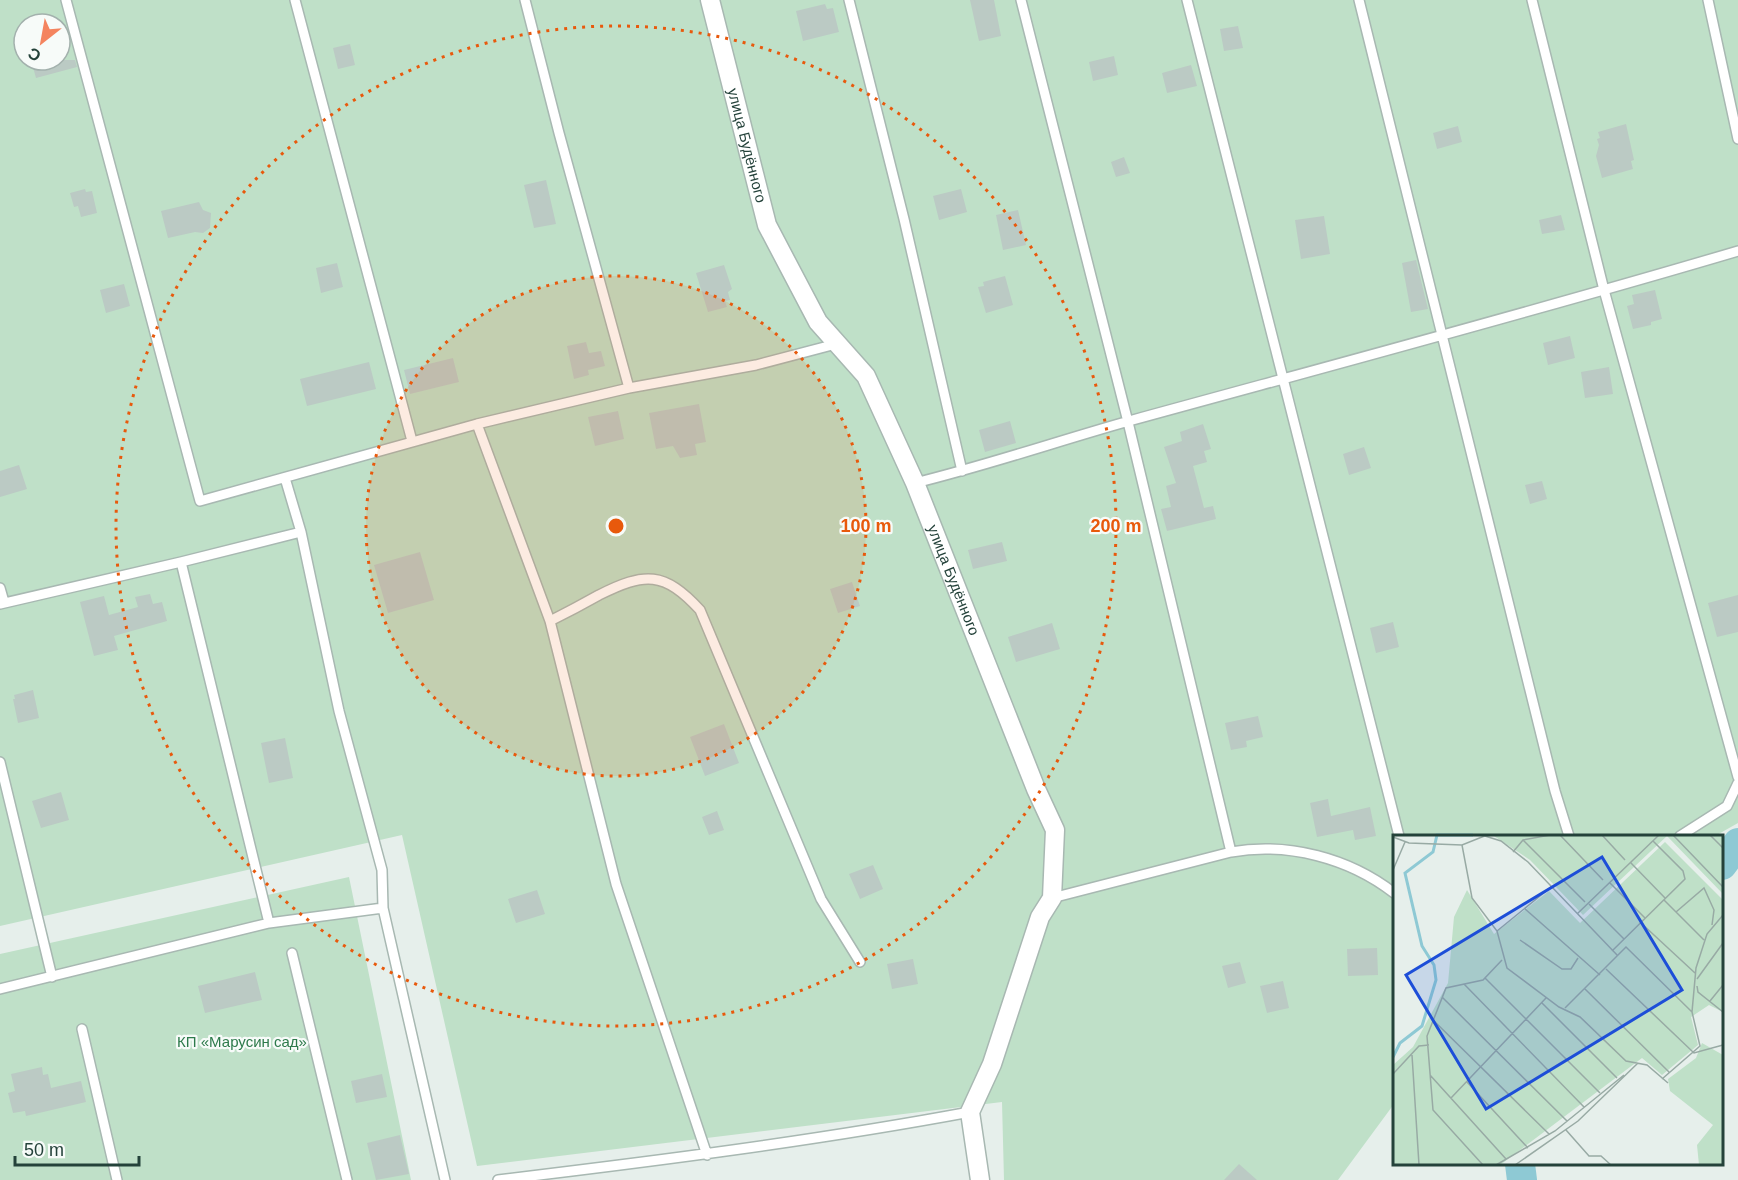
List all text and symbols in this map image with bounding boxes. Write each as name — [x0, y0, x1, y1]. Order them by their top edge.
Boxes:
north arrow — [12, 12, 72, 72]
text: С — [25, 44, 44, 65]
street label: улица Будённого — [725, 86, 770, 204]
centre of rings — [606, 516, 626, 536]
text: 100 m — [840, 516, 892, 536]
text: 200 m — [1090, 516, 1142, 536]
street label: улица Будённого — [924, 522, 983, 638]
inset map — [1393, 835, 1723, 1165]
park label: КП «Марусин сад» — [177, 1033, 307, 1050]
scale bar — [15, 1129, 140, 1167]
text: 50 m — [24, 1140, 64, 1160]

